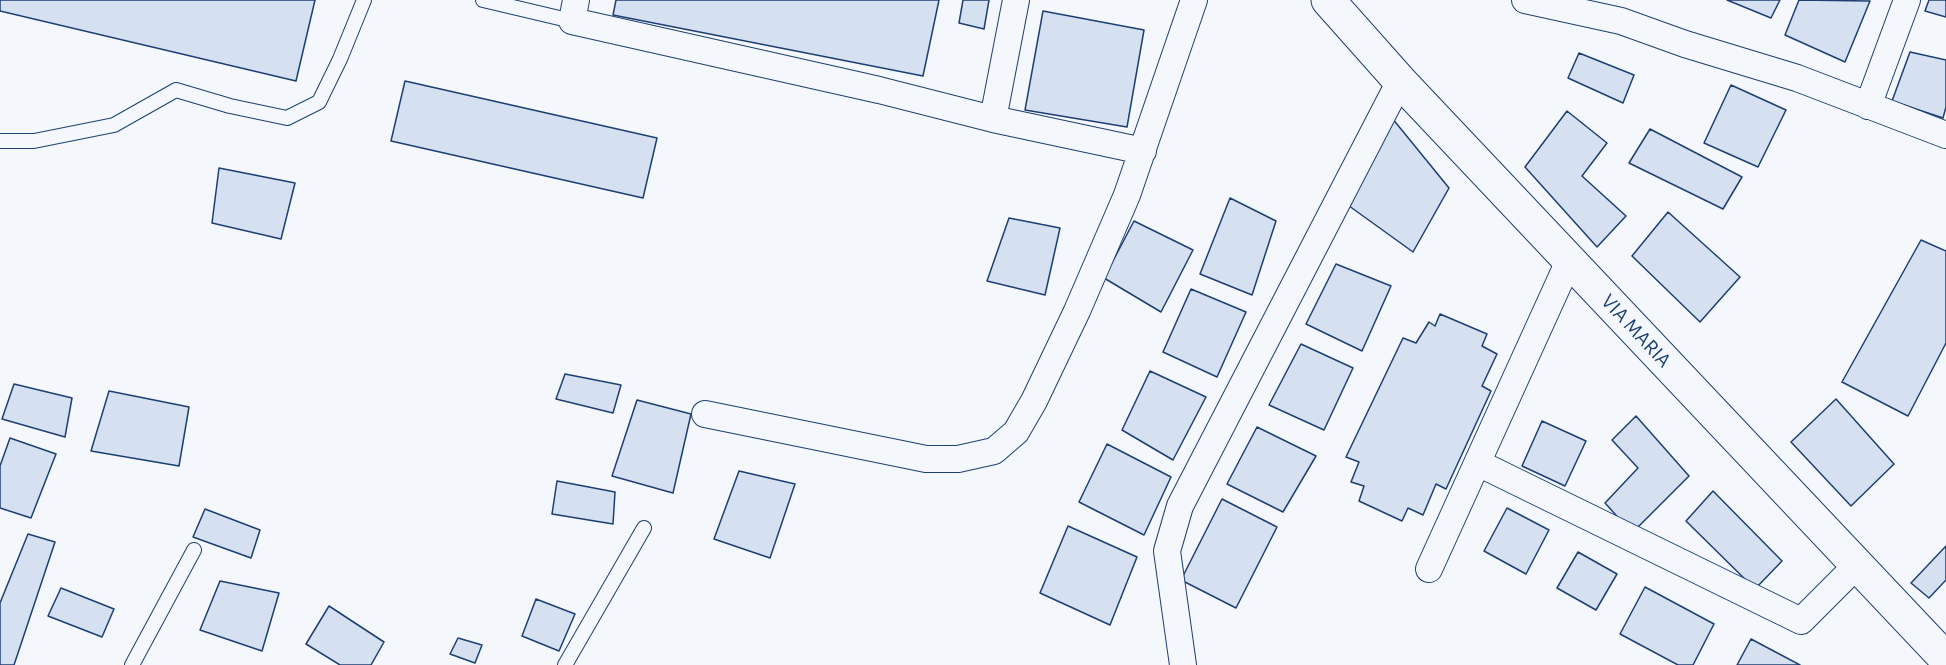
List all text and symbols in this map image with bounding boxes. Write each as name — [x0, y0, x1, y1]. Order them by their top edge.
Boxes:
street label: VIA MARIA — [1596, 289, 1676, 373]

